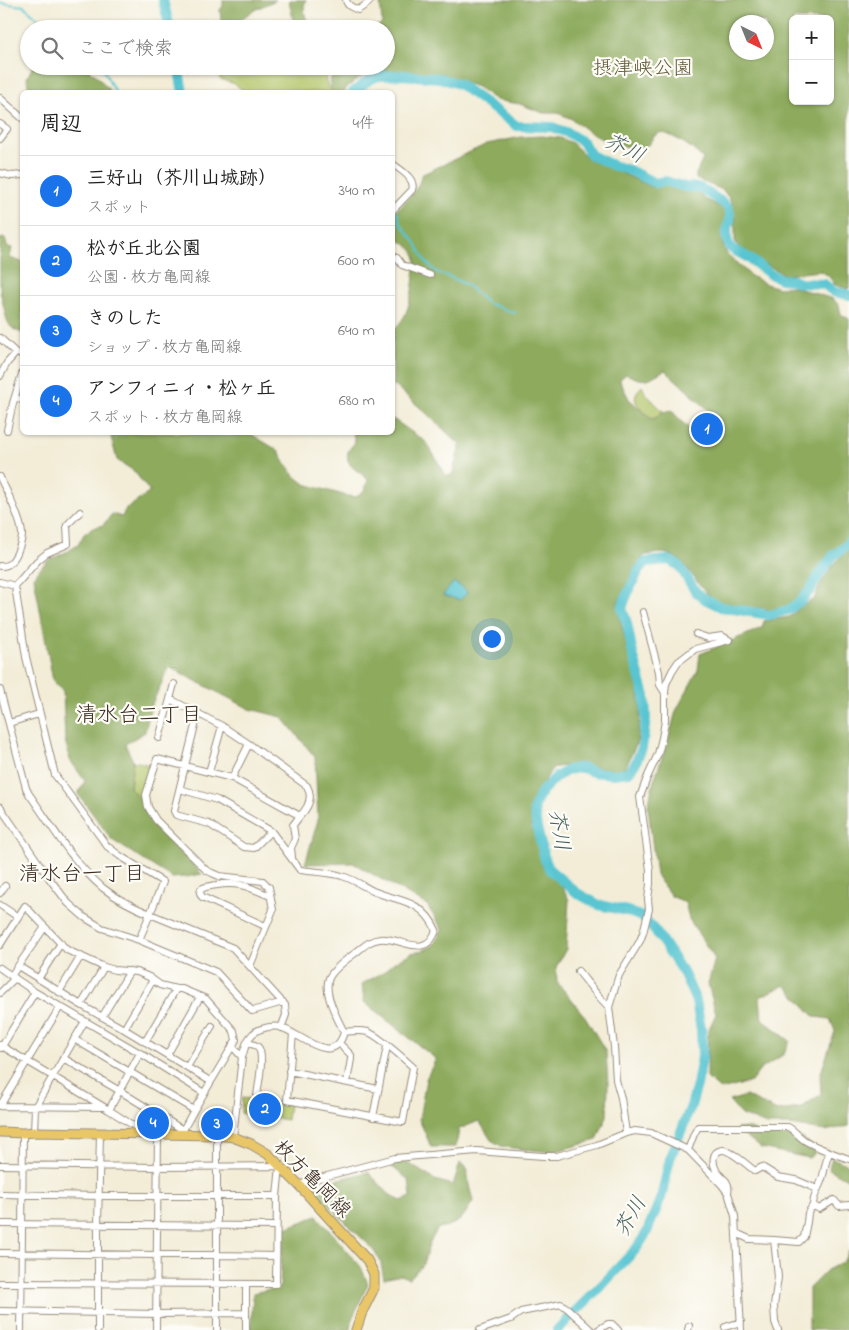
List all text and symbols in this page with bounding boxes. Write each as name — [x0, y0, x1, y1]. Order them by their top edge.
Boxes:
north arrow — [729, 15, 774, 60]
map controls — [789, 15, 834, 105]
button: + — [789, 15, 834, 60]
search box — [20, 20, 395, 75]
icon: search — [38, 34, 66, 62]
text: ここで検索 — [78, 36, 173, 63]
park label: 摂津峡公園 — [593, 55, 693, 84]
button: − — [789, 60, 834, 105]
text: 周辺 — [40, 110, 82, 140]
text: 4件 — [352, 112, 375, 136]
water label: 芥川 — [599, 127, 650, 172]
text: 三好山（芥川山城跡） — [87, 166, 277, 193]
text: 1 — [53, 179, 59, 203]
text: 340 m — [338, 179, 375, 203]
text: スポット — [87, 196, 151, 220]
text: 松が丘北公園 — [87, 236, 201, 263]
text: 2 — [52, 249, 60, 273]
text: 600 m — [338, 249, 375, 273]
text: 公園 · 枚方亀岡線 — [87, 266, 210, 290]
text: きのした — [87, 306, 163, 333]
text: 3 — [53, 319, 59, 343]
text: 640 m — [338, 319, 375, 343]
text: ショップ · 枚方亀岡線 — [87, 336, 242, 360]
text: アンフィニィ・松ヶ丘 — [87, 376, 275, 403]
text: 4 — [53, 389, 59, 413]
text: 680 m — [339, 389, 375, 413]
text: スポット · 枚方亀岡線 — [87, 406, 242, 430]
pin: 1 — [691, 410, 723, 448]
your location — [479, 626, 505, 652]
district label: 清水台二丁目 — [76, 701, 202, 731]
water label: 芥川 — [540, 807, 576, 853]
district label: 清水台一丁目 — [19, 860, 145, 890]
pin: 2 — [249, 1090, 281, 1128]
pin: 4 — [137, 1104, 169, 1142]
pin: 3 — [201, 1105, 233, 1143]
street label: 枚方亀岡線 — [266, 1134, 357, 1225]
water label: 芥川 — [608, 1191, 655, 1243]

